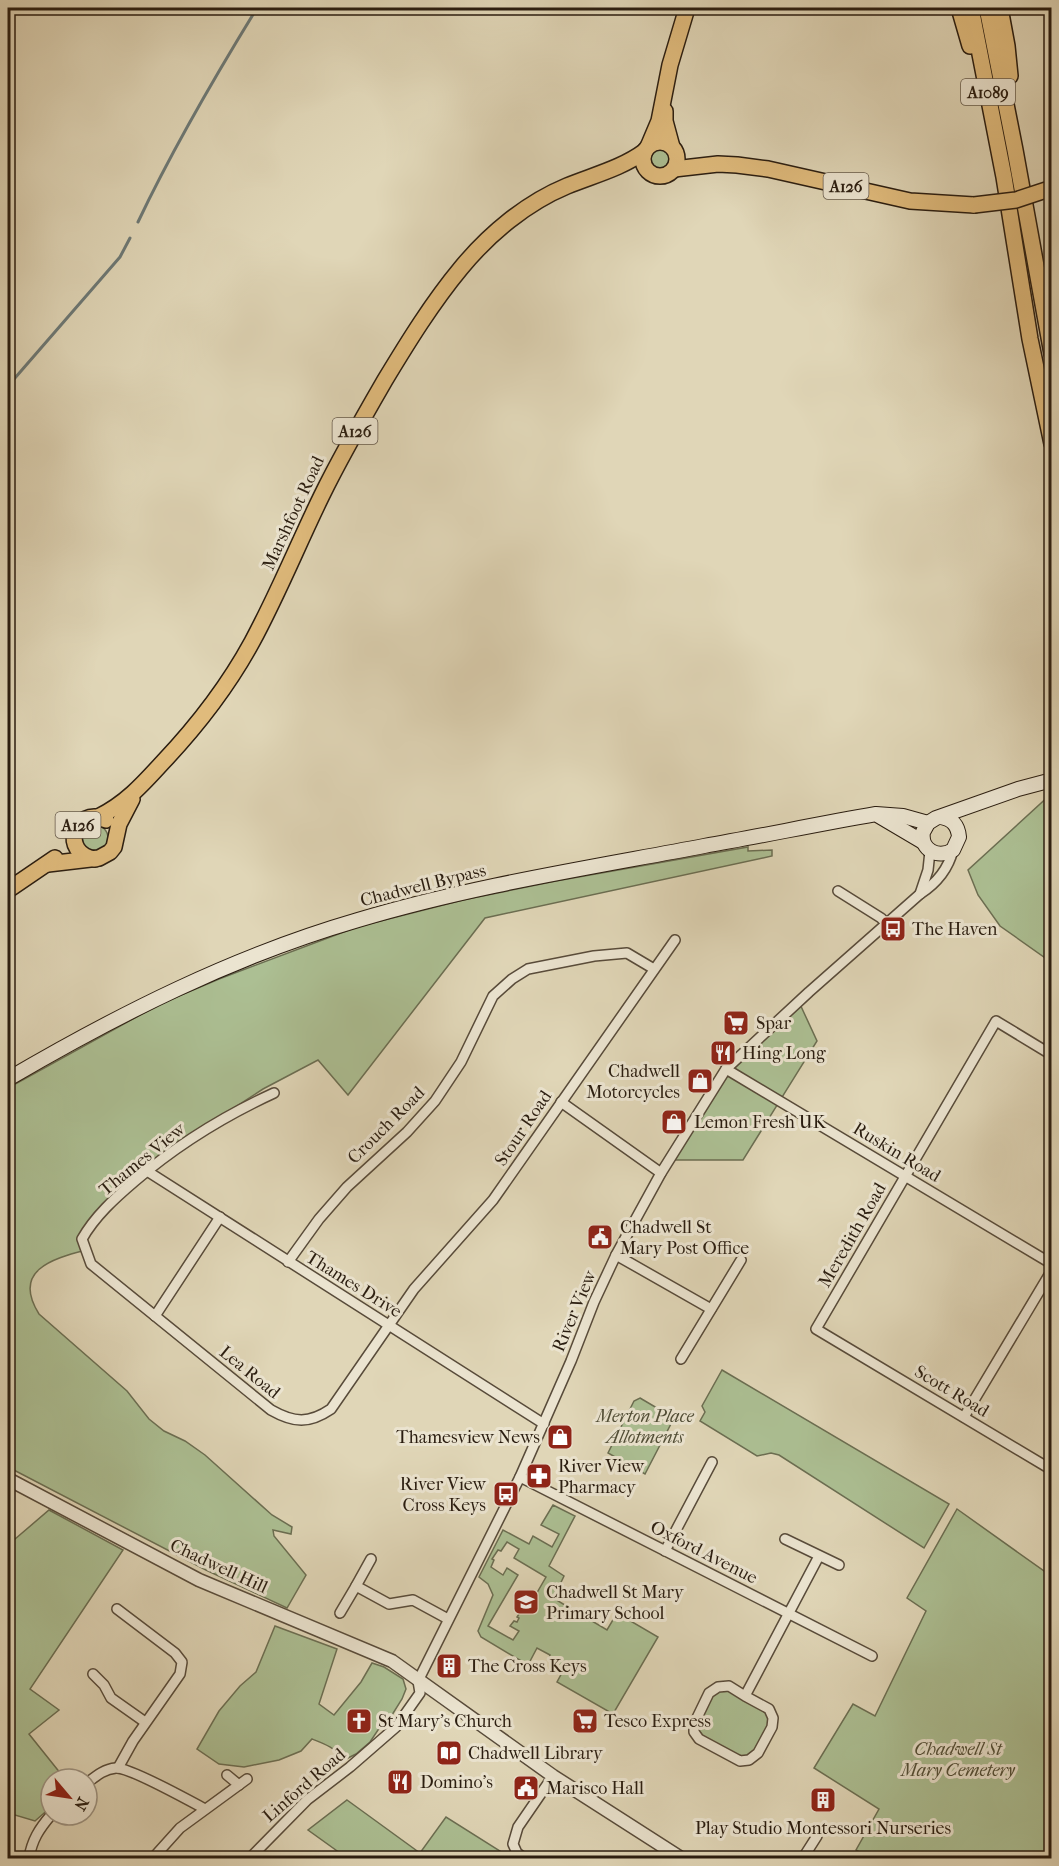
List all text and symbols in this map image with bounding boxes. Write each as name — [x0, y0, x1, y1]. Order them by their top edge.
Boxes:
road number: A1089 — [961, 79, 1015, 105]
road number: A126 — [824, 173, 868, 199]
road number: A126 — [332, 418, 378, 444]
street label: Marshfoot Road — [258, 453, 329, 574]
road number: A126 — [56, 812, 100, 838]
street label: Chadwell Bypass — [358, 860, 488, 911]
bus stop icon: The Haven — [878, 914, 908, 944]
place label: The Haven — [912, 919, 998, 940]
supermarket icon: Spar — [721, 1008, 751, 1038]
place label: Spar — [756, 1013, 791, 1034]
restaurant icon: Hing Long — [708, 1038, 738, 1068]
place label: Hing Long — [742, 1043, 826, 1064]
place label: Chadwell Motorcycles — [586, 1061, 680, 1103]
shop icon: Chadwell Motorcycles — [685, 1066, 715, 1096]
street label: Crouch Road — [343, 1082, 429, 1168]
street label: Stour Road — [491, 1086, 556, 1170]
shop icon: Lemon Fresh UK — [659, 1107, 689, 1137]
place label: Lemon Fresh UK — [694, 1112, 827, 1133]
street label: Thames View — [95, 1118, 190, 1200]
street label: Ruskin Road — [849, 1118, 945, 1187]
street label: Meredith Road — [814, 1179, 891, 1291]
place label: Chadwell St Mary Post Office — [620, 1217, 749, 1259]
public building icon: Chadwell St Mary Post Office — [585, 1222, 615, 1252]
street label: Thames Drive — [302, 1247, 406, 1322]
street label: River View — [548, 1267, 601, 1355]
street label: Lea Road — [215, 1342, 284, 1403]
street label: Scott Road — [911, 1361, 993, 1422]
park label: Merton Place Allotments — [594, 1406, 695, 1448]
shop icon: Thamesview News — [545, 1422, 575, 1452]
place label: Thamesview News — [396, 1427, 540, 1448]
place label: River View Pharmacy — [558, 1456, 645, 1498]
pharmacy icon: River View Pharmacy — [524, 1461, 554, 1491]
place label: River View Cross Keys — [400, 1474, 487, 1516]
bus stop icon: River View Cross Keys — [491, 1479, 521, 1509]
street label: Oxford Avenue — [647, 1516, 761, 1589]
street label: Chadwell Hill — [167, 1535, 271, 1598]
place label: Chadwell St Mary Primary School — [546, 1582, 685, 1624]
school or university icon: Chadwell St Mary Primary School — [511, 1587, 541, 1617]
building icon: The Cross Keys — [434, 1651, 464, 1681]
place label: The Cross Keys — [468, 1656, 587, 1677]
church icon: St Mary's Church — [344, 1706, 374, 1736]
supermarket icon: Tesco Express — [570, 1706, 600, 1736]
place label: St Mary's Church — [378, 1711, 512, 1732]
place label: Tesco Express — [604, 1711, 711, 1732]
library icon: Chadwell Library — [434, 1738, 464, 1768]
park label: Chadwell St Mary Cemetery — [899, 1739, 1016, 1781]
place label: Chadwell Library — [468, 1743, 604, 1764]
street label: Linford Road — [259, 1744, 350, 1827]
north arrow — [39, 1767, 99, 1827]
restaurant icon: Domino's — [385, 1767, 415, 1797]
place label: Domino's — [420, 1772, 493, 1793]
public building icon: Marisco Hall — [511, 1773, 541, 1803]
place label: Marisco Hall — [546, 1778, 644, 1799]
building icon: Play Studio Montessori Nurseries — [808, 1785, 838, 1815]
text: N — [70, 1794, 93, 1815]
place label: Play Studio Montessori Nurseries — [695, 1818, 951, 1839]

